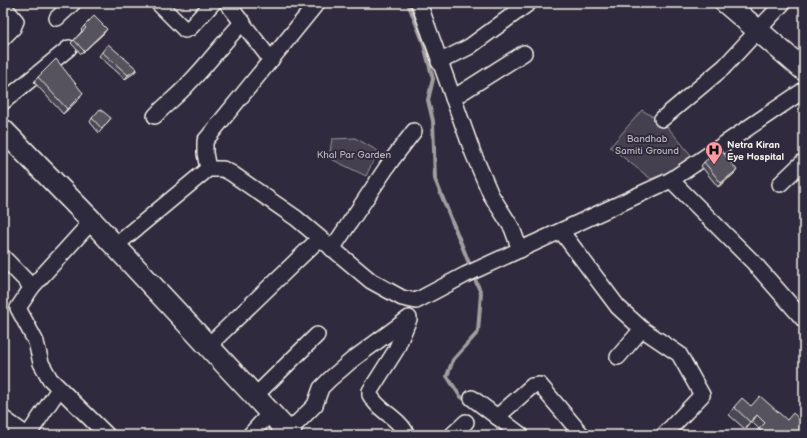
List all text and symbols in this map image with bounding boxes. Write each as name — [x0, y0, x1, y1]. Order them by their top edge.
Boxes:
park label: Bandhab Samiti Ground — [615, 133, 679, 157]
place label: Netra Kiran Eye Hospital — [727, 139, 784, 163]
hospital icon: Netra Kiran Eye Hospital — [704, 140, 724, 165]
park label: Khal Par Garden — [317, 149, 392, 161]

